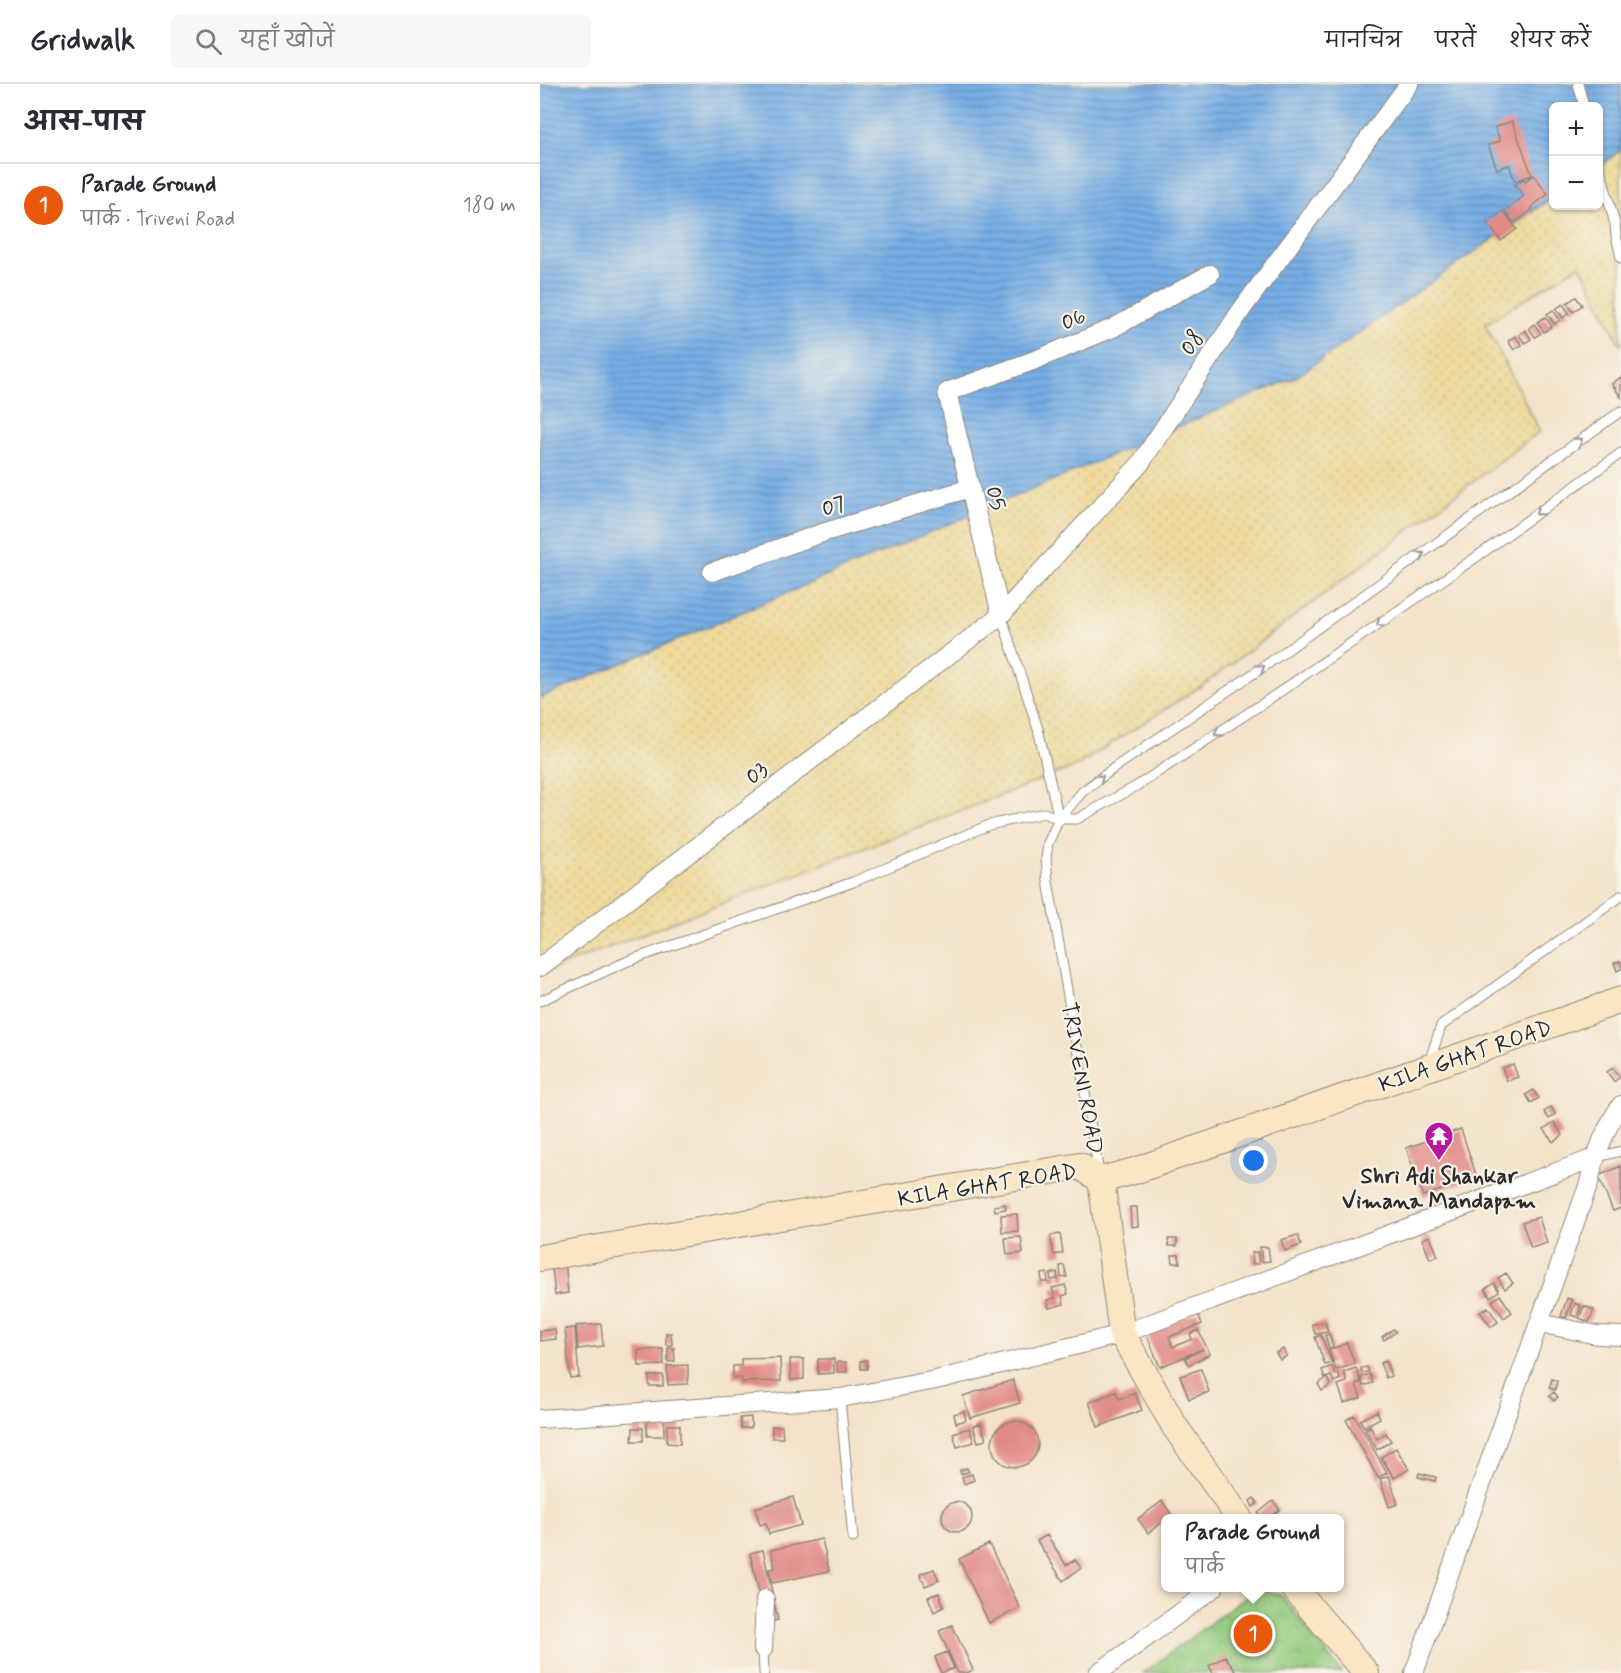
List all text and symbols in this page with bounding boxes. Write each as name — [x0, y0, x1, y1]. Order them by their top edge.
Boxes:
search box — [171, 14, 591, 68]
text: Gridwalk — [30, 23, 135, 60]
icon: search — [192, 25, 225, 58]
text: यहाँ खोजें — [240, 27, 335, 55]
text: मानचित्र — [1325, 27, 1402, 55]
text: परतें — [1435, 27, 1476, 55]
text: शेयर करें — [1509, 27, 1591, 55]
map controls — [1549, 102, 1603, 210]
button: + — [1549, 102, 1603, 156]
text: आस-पास — [24, 106, 144, 140]
button: − — [1549, 156, 1603, 210]
text: Parade Ground — [81, 171, 216, 199]
text: 1 — [39, 192, 48, 219]
text: 180 m — [463, 192, 516, 219]
text: पार्क · Triveni Road — [81, 206, 235, 233]
street label: 06 — [1057, 302, 1090, 337]
street label: 08 — [1174, 325, 1211, 361]
one-way arrow — [1572, 438, 1583, 449]
street label: 05 — [979, 483, 1012, 514]
street label: 07 — [818, 490, 849, 524]
one-way arrow — [1535, 504, 1546, 515]
one-way arrow — [1414, 551, 1425, 562]
one-way arrow — [1375, 616, 1386, 627]
one-way arrow — [1255, 664, 1266, 675]
one-way arrow — [1214, 725, 1224, 737]
street label: 03 — [740, 756, 774, 791]
one-way arrow — [1094, 774, 1105, 785]
street label: TRIVENI ROAD — [1054, 1000, 1108, 1156]
street label: KILA GHAT ROAD — [1376, 1014, 1556, 1100]
temple icon: Shri Adi Shankar Vimana Mandapam — [1423, 1120, 1455, 1162]
your location — [1239, 1146, 1268, 1175]
street label: KILA GHAT ROAD — [896, 1158, 1079, 1214]
place label: Shri Adi Shankar Vimana Mandapam — [1342, 1163, 1536, 1216]
popup — [1161, 1514, 1344, 1592]
text: Parade Ground — [1185, 1519, 1320, 1547]
text: पार्क — [1185, 1554, 1224, 1581]
pin: 1 — [1234, 1612, 1272, 1656]

